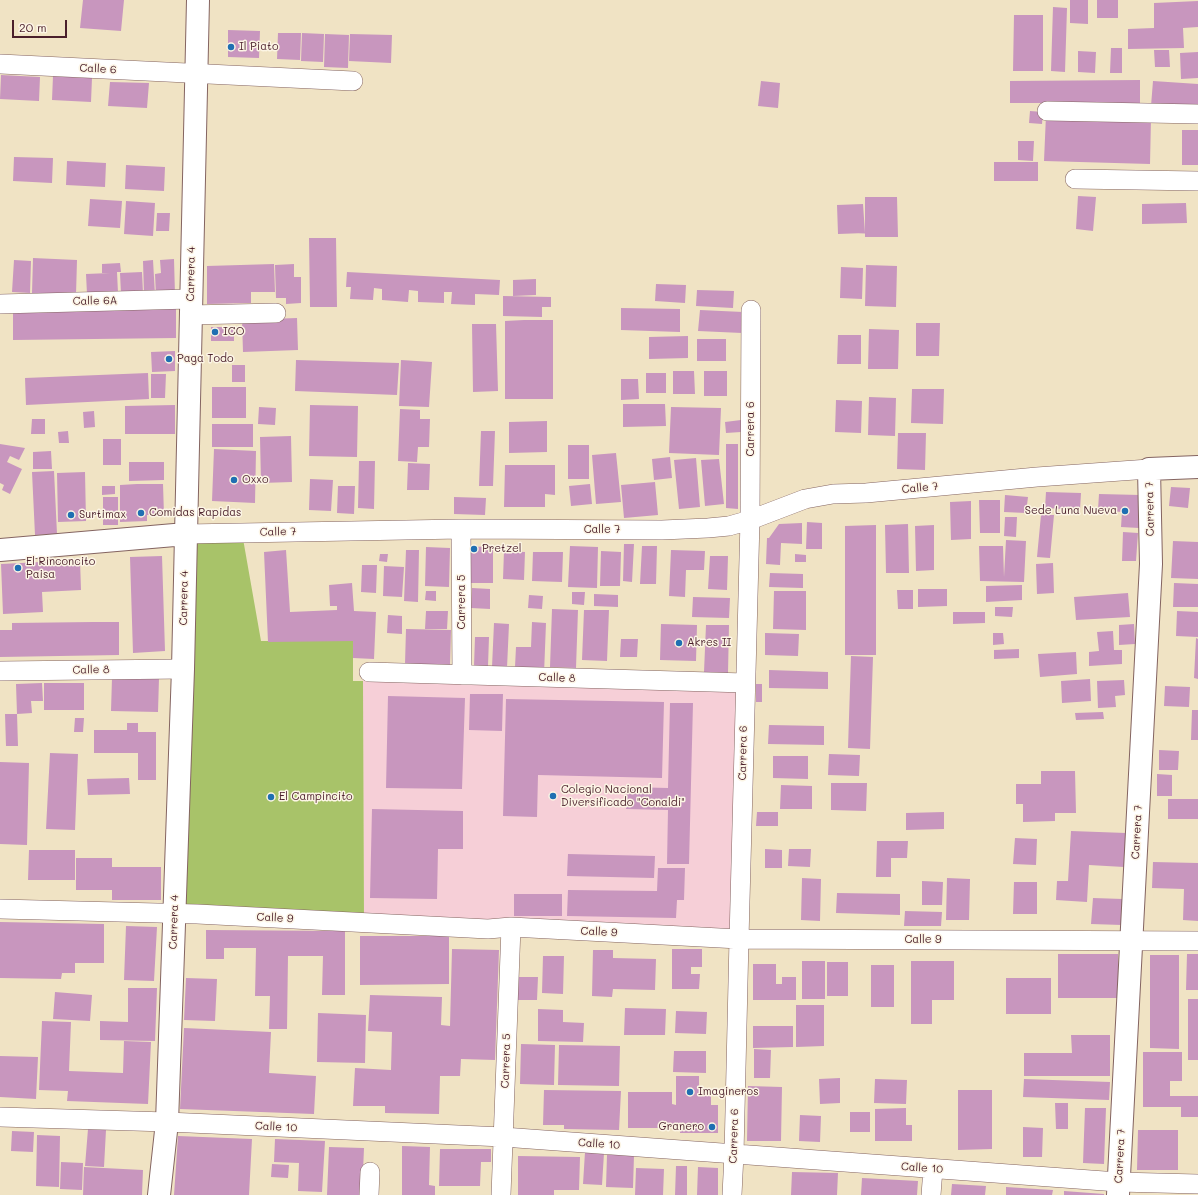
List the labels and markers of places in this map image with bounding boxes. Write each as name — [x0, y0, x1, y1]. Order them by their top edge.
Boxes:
place label: Il Piato — [239, 40, 278, 54]
marker: Il Piato — [226, 42, 236, 52]
place label: ICO — [223, 325, 244, 339]
marker: ICO — [210, 327, 220, 337]
place label: Paga Todo — [177, 352, 233, 366]
marker: Paga Todo — [164, 354, 174, 364]
place label: Oxxo — [242, 473, 268, 487]
marker: Oxxo — [229, 475, 239, 485]
place label: Sede Luna Nueva — [1025, 504, 1117, 518]
place label: Comidas Rapidas — [149, 506, 241, 520]
marker: Sede Luna Nueva — [1120, 506, 1130, 516]
place label: Surtimax — [79, 508, 126, 522]
marker: Comidas Rapidas — [136, 508, 146, 518]
marker: Surtimax — [66, 510, 76, 520]
place label: Pretzel — [482, 542, 522, 556]
marker: Pretzel — [469, 544, 479, 554]
place label: El Rinconcito Paisa — [26, 555, 95, 581]
marker: El Rinconcito Paisa — [13, 563, 23, 573]
place label: Akres II — [687, 636, 731, 650]
marker: Akres II — [674, 638, 684, 648]
place label: Colegio Nacional Diversificado "Conaldi" — [561, 783, 685, 809]
place label: El Campincito — [279, 790, 353, 804]
marker: Colegio Nacional Diversificado "Conaldi" — [548, 791, 558, 801]
marker: El Campincito — [266, 792, 276, 802]
place label: Imagineros — [698, 1085, 758, 1099]
marker: Imagineros — [685, 1087, 695, 1097]
place label: Granero — [659, 1120, 704, 1134]
marker: Granero — [707, 1122, 717, 1132]

